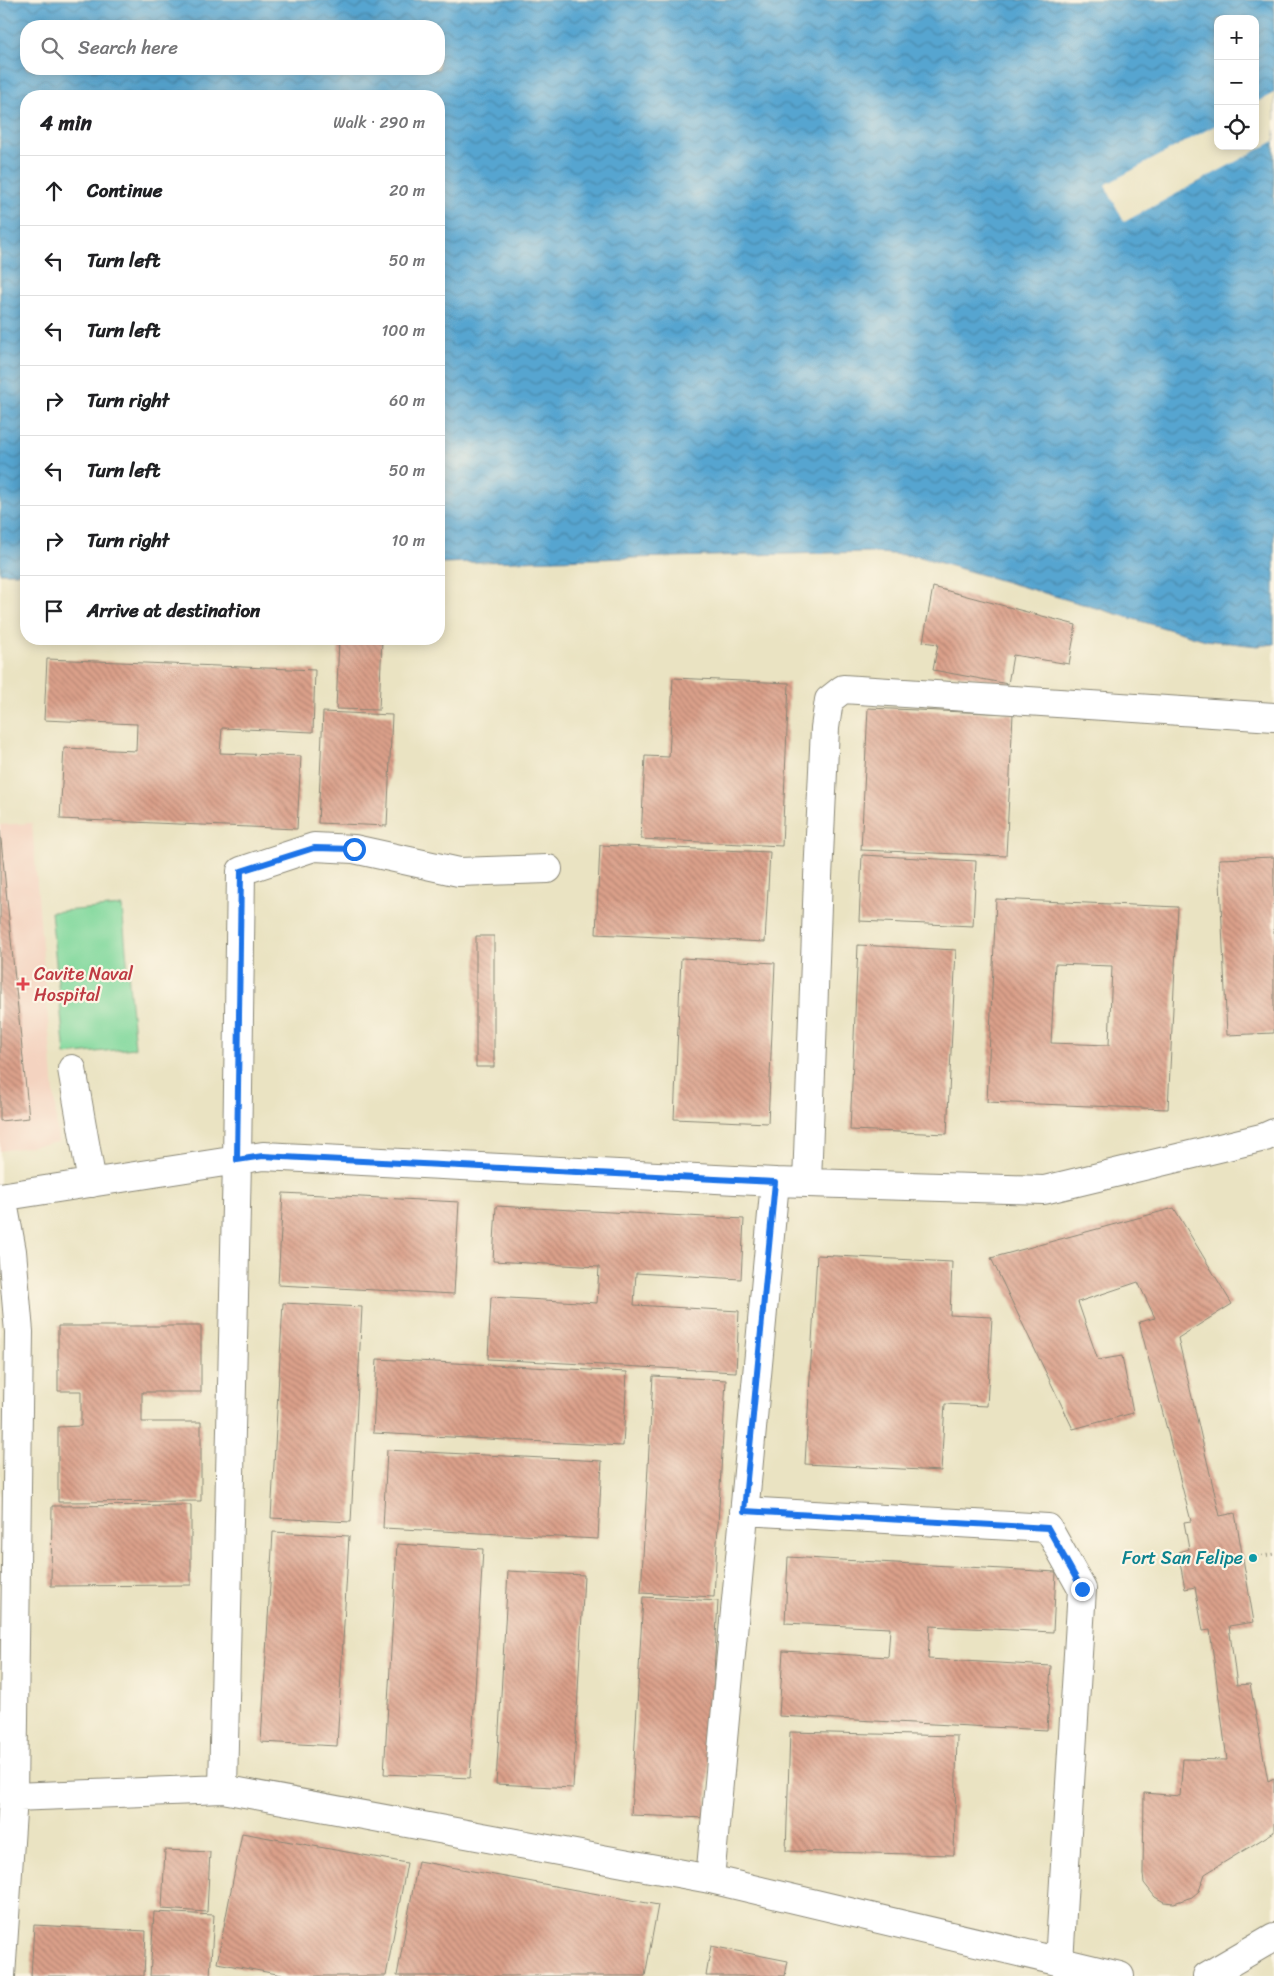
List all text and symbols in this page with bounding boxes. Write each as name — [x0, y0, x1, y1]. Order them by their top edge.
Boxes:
map controls — [1214, 15, 1259, 150]
button: + — [1214, 15, 1259, 60]
search box — [20, 20, 445, 75]
text: Search here — [78, 31, 178, 64]
icon: search — [38, 34, 66, 62]
button: − — [1214, 60, 1259, 105]
text: 4 min — [40, 104, 92, 142]
button: locate — [1214, 105, 1259, 150]
text: Walk · 290 m — [333, 108, 425, 137]
text: Continue — [87, 174, 163, 207]
text: 20 m — [389, 176, 425, 205]
icon: ahead — [40, 177, 68, 205]
text: Turn left — [87, 244, 160, 277]
text: 50 m — [389, 246, 425, 275]
icon: left — [40, 247, 68, 275]
text: Turn left — [87, 314, 160, 347]
text: 100 m — [381, 316, 425, 345]
icon: left — [40, 317, 68, 345]
text: Turn right — [87, 384, 169, 417]
text: 60 m — [389, 386, 425, 415]
icon: right — [40, 387, 68, 415]
text: Turn left — [87, 454, 160, 487]
text: 50 m — [389, 456, 425, 485]
icon: left — [40, 457, 68, 485]
text: Turn right — [87, 524, 169, 557]
text: 10 m — [392, 526, 425, 555]
icon: right — [40, 527, 68, 555]
text: Arrive at destination — [87, 594, 260, 627]
icon: arrive — [40, 597, 68, 625]
route start — [343, 838, 366, 861]
place label: Cavite Naval Hospital — [34, 958, 134, 1011]
marker: Cavite Naval Hospital — [16, 977, 30, 991]
place label: Fort San Felipe — [1122, 1542, 1243, 1574]
marker: Fort San Felipe — [1247, 1552, 1259, 1564]
route end — [1071, 1578, 1094, 1601]

